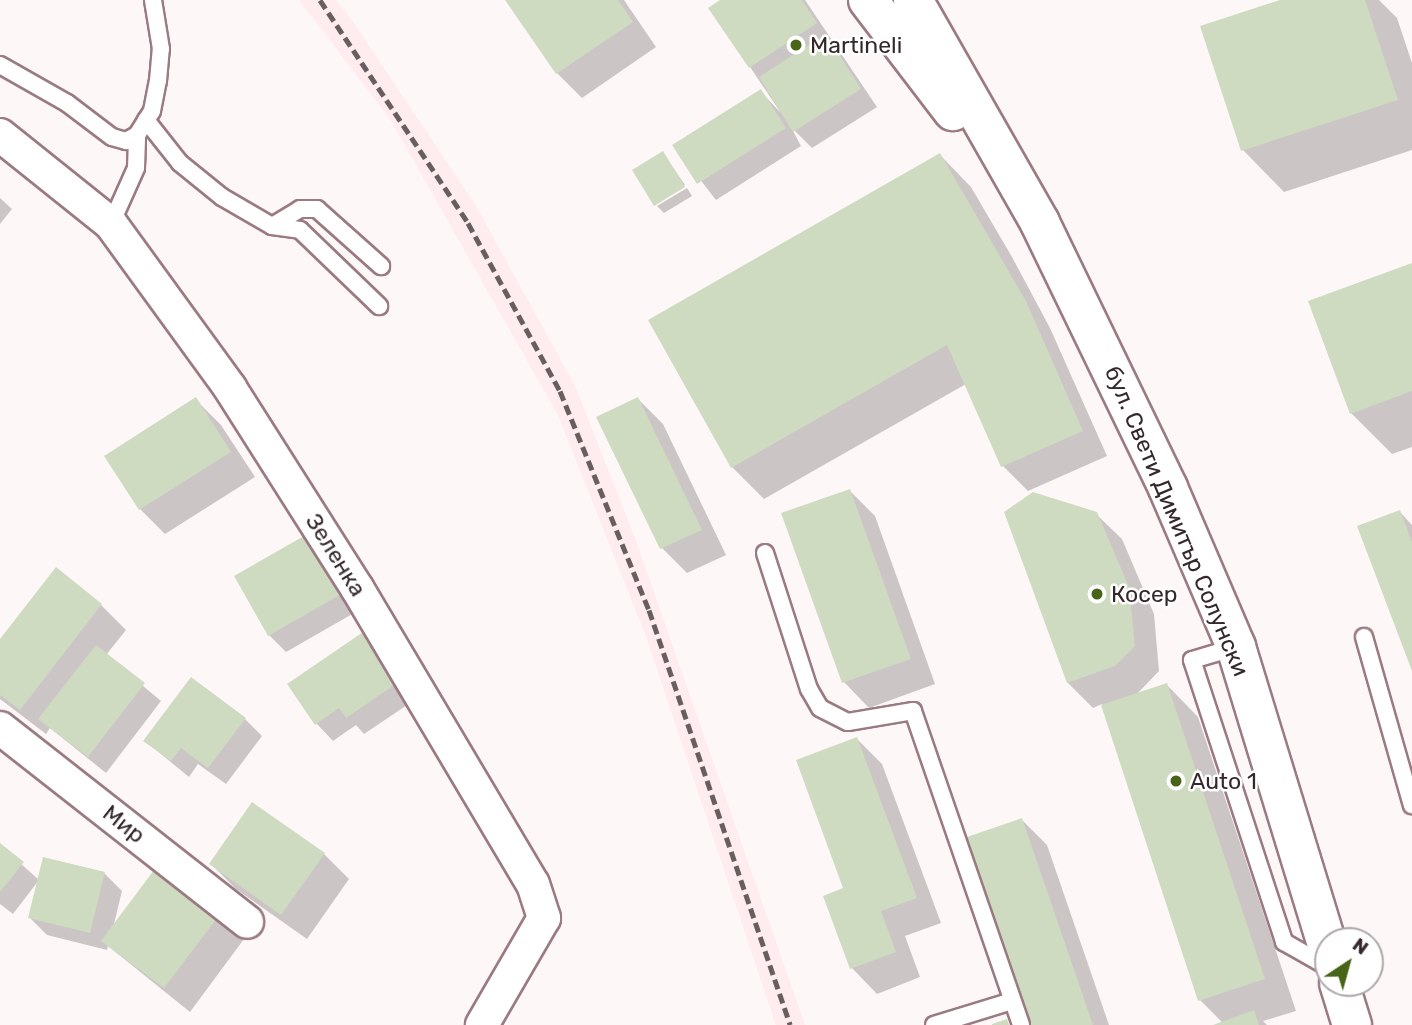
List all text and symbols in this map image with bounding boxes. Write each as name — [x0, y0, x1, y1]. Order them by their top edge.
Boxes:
place label: Martineli — [810, 31, 902, 59]
marker: Martineli — [788, 37, 804, 53]
street label: бул. Свети Димитър Солунски — [1099, 362, 1255, 680]
street label: Зеленка — [300, 509, 372, 601]
place label: Косер — [1111, 580, 1178, 608]
marker: Косер — [1089, 586, 1105, 602]
place label: Auto 1 — [1190, 767, 1257, 795]
marker: Auto 1 — [1168, 773, 1184, 789]
street label: Мир — [97, 799, 151, 849]
north arrow — [1314, 927, 1384, 997]
text: N — [1348, 933, 1373, 960]

